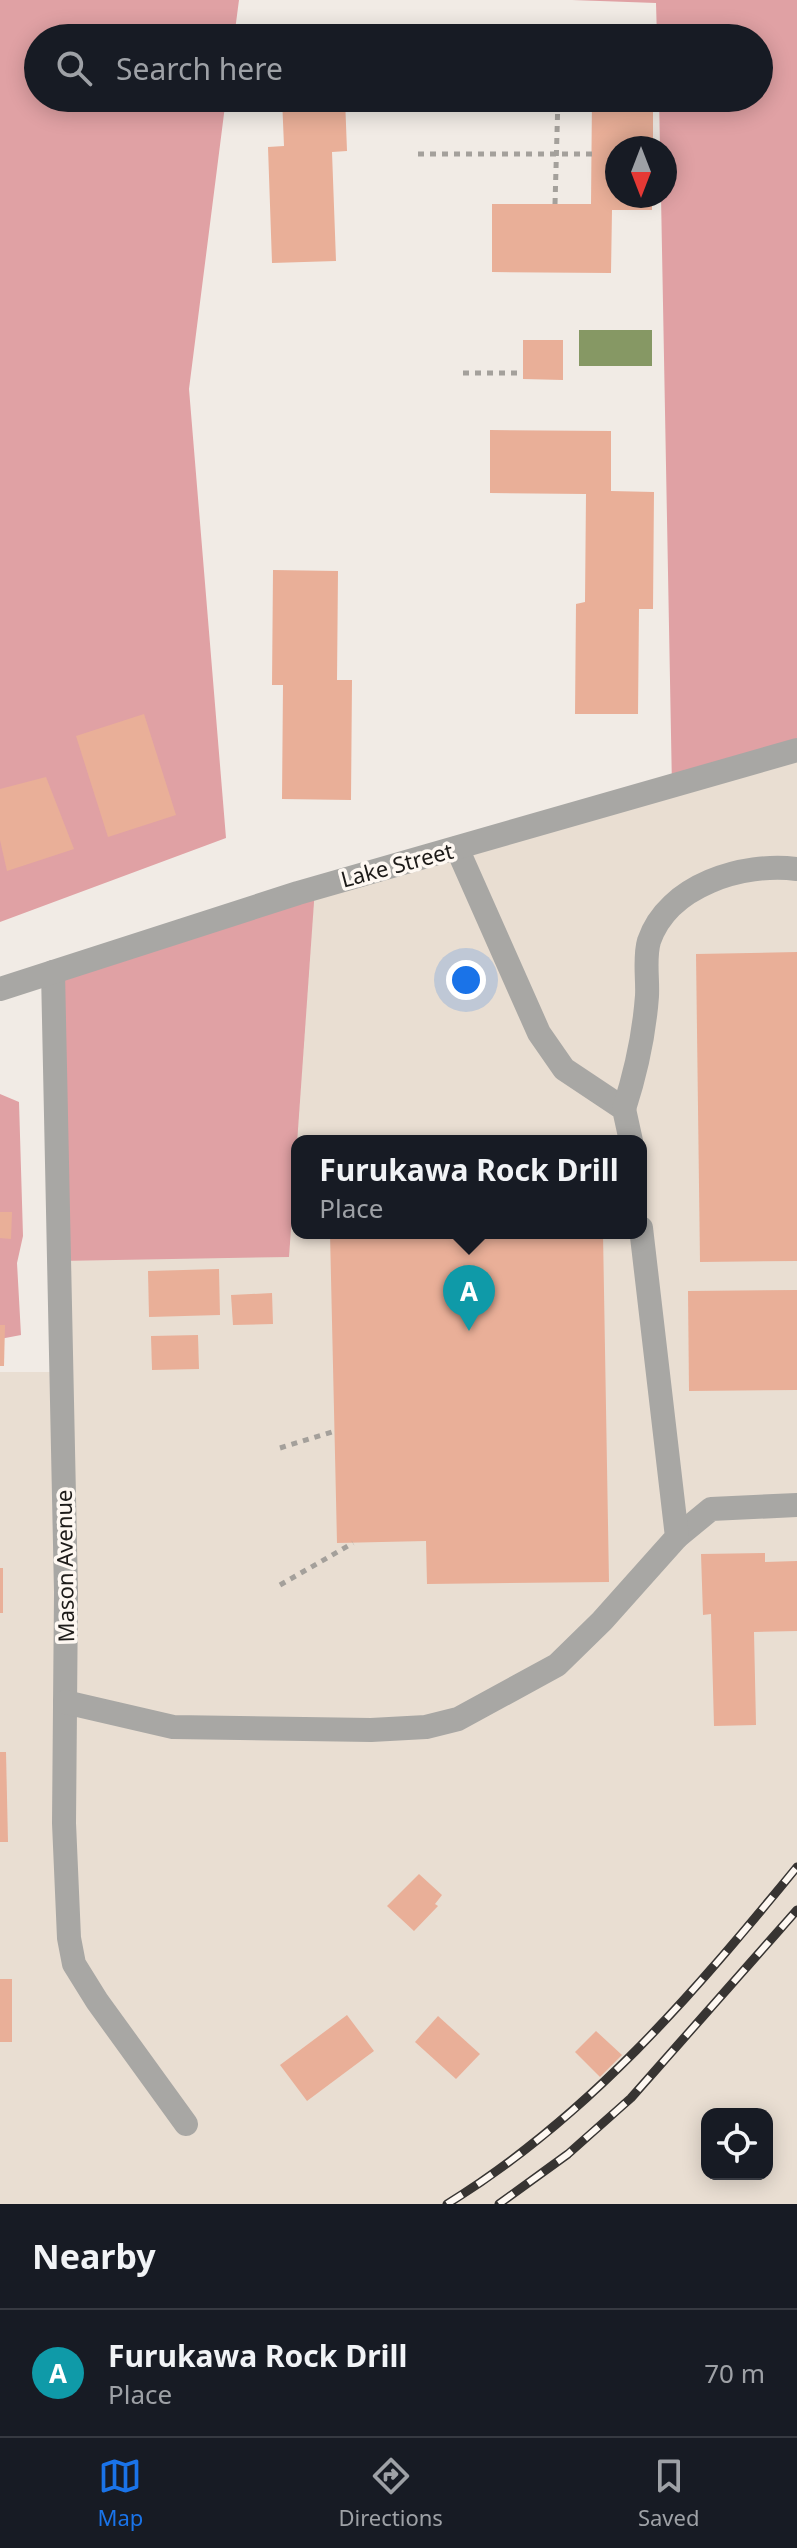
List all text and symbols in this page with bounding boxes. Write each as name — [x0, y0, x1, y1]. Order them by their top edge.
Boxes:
search box — [24, 24, 773, 112]
icon: search — [52, 46, 96, 90]
text: Search here — [116, 48, 283, 89]
north arrow — [605, 136, 677, 208]
street label: Lake Street — [337, 835, 456, 893]
your location — [446, 960, 486, 1000]
popup — [291, 1135, 647, 1239]
text: Furukawa Rock Drill — [319, 1149, 619, 1190]
text: Place — [319, 1190, 383, 1226]
pin: A — [443, 1265, 495, 1331]
street label: Mason Avenue — [48, 1489, 80, 1643]
map controls — [701, 2108, 773, 2180]
button: locate — [701, 2108, 773, 2180]
text: Nearby — [32, 2233, 156, 2279]
text: Furukawa Rock Drill — [108, 2335, 407, 2376]
text: A — [49, 2355, 67, 2391]
text: 70 m — [704, 2355, 765, 2391]
text: Place — [108, 2376, 172, 2412]
tab: Map — [98, 2454, 143, 2532]
tab: Directions — [338, 2454, 443, 2532]
tab: Saved — [638, 2454, 699, 2532]

